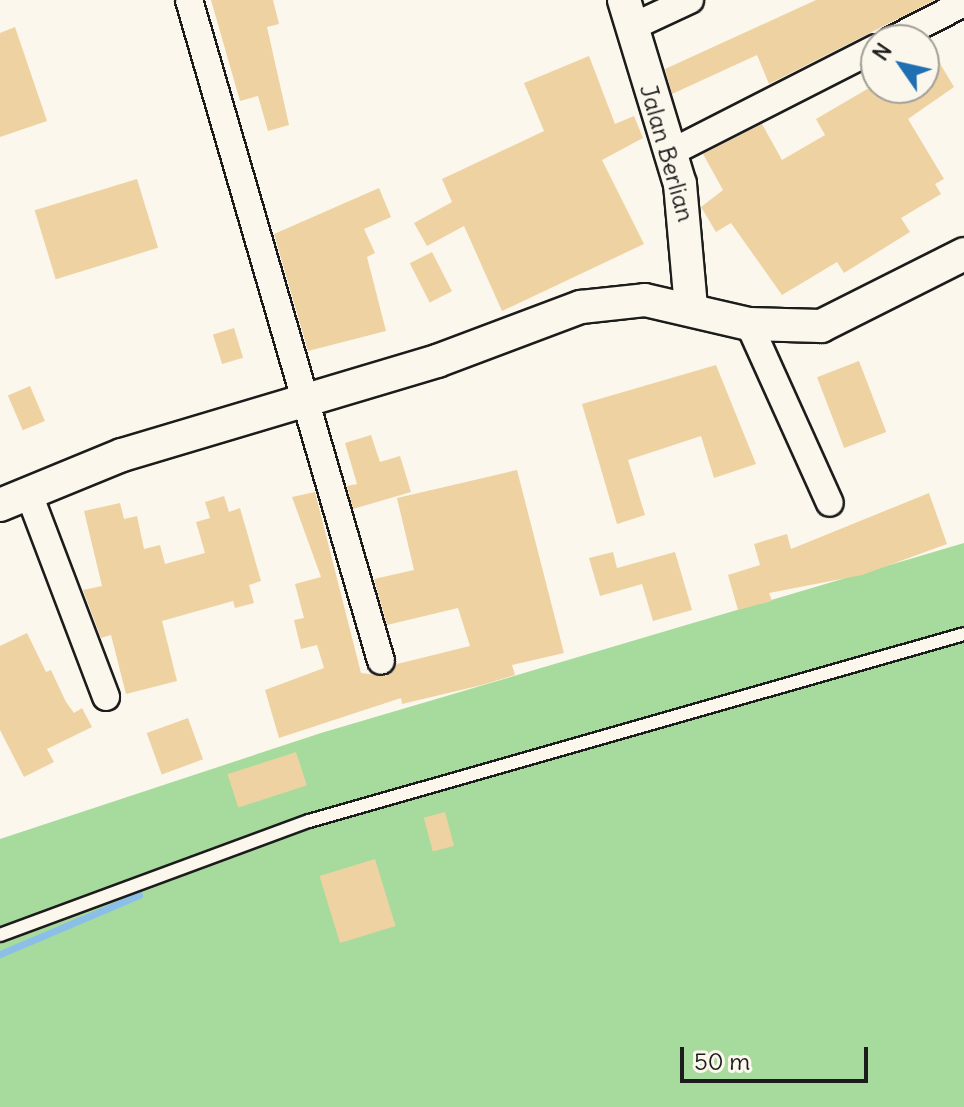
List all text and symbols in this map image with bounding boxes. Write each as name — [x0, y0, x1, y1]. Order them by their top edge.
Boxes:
north arrow — [860, 24, 940, 104]
text: N — [866, 38, 898, 66]
street label: Jalan Berlian — [634, 81, 700, 225]
scale bar — [684, 1031, 872, 1081]
text: 50 m — [694, 1046, 750, 1076]

